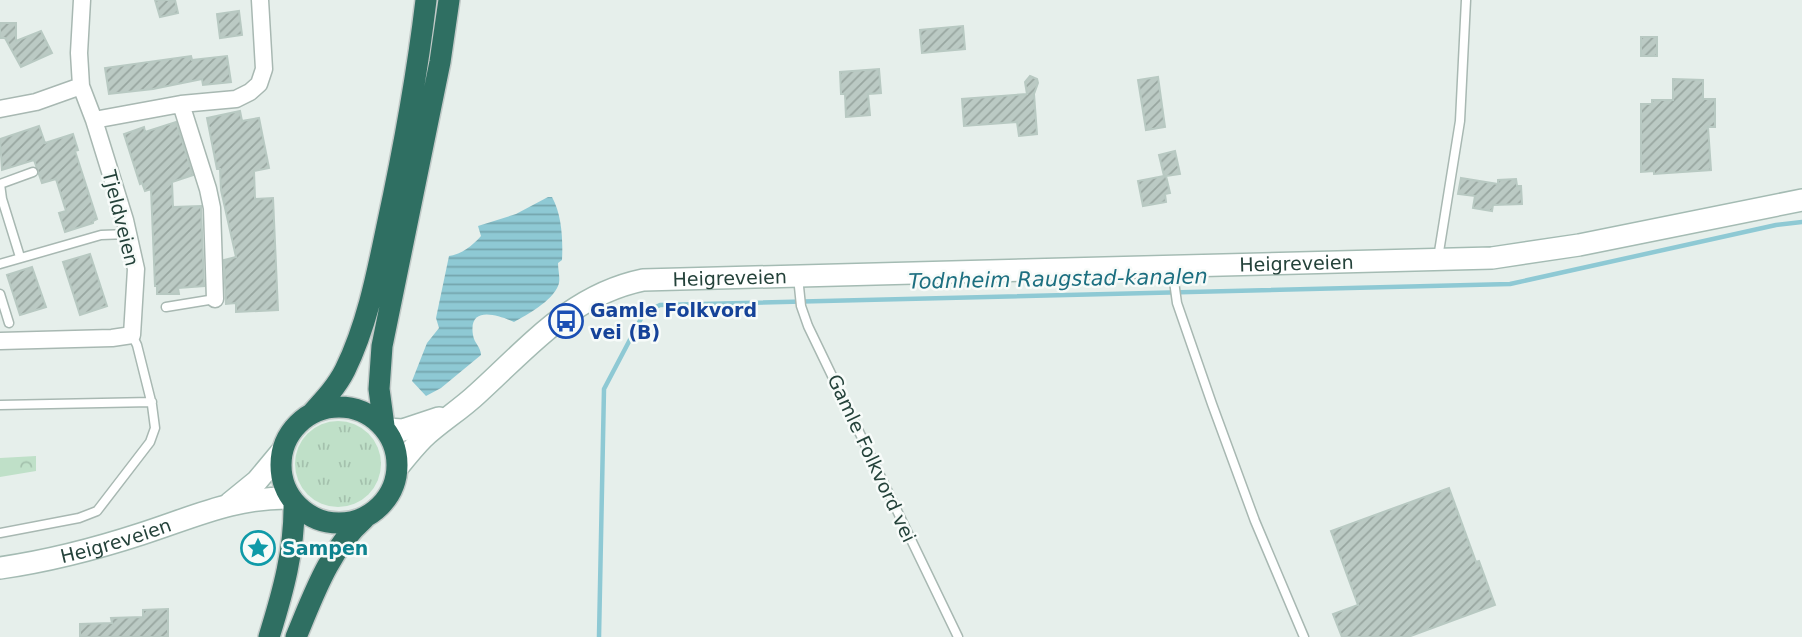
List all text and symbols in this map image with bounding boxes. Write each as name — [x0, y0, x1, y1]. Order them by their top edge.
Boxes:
street label: Tjeldveien — [98, 167, 144, 268]
street label: Heigreveien — [1239, 251, 1354, 276]
water label: Todnheim Raugstad-kanalen — [908, 264, 1208, 294]
street label: Heigreveien — [672, 265, 787, 290]
place label: Gamle Folkvord vei (B) — [590, 299, 757, 343]
bus stop icon: Gamle Folkvord vei (B) — [547, 302, 585, 340]
street label: Gamle Folkvord vei — [823, 371, 921, 545]
street label: Heigreveien — [58, 514, 174, 567]
place icon: Sampen — [239, 529, 277, 567]
place label: Sampen — [282, 537, 368, 559]

